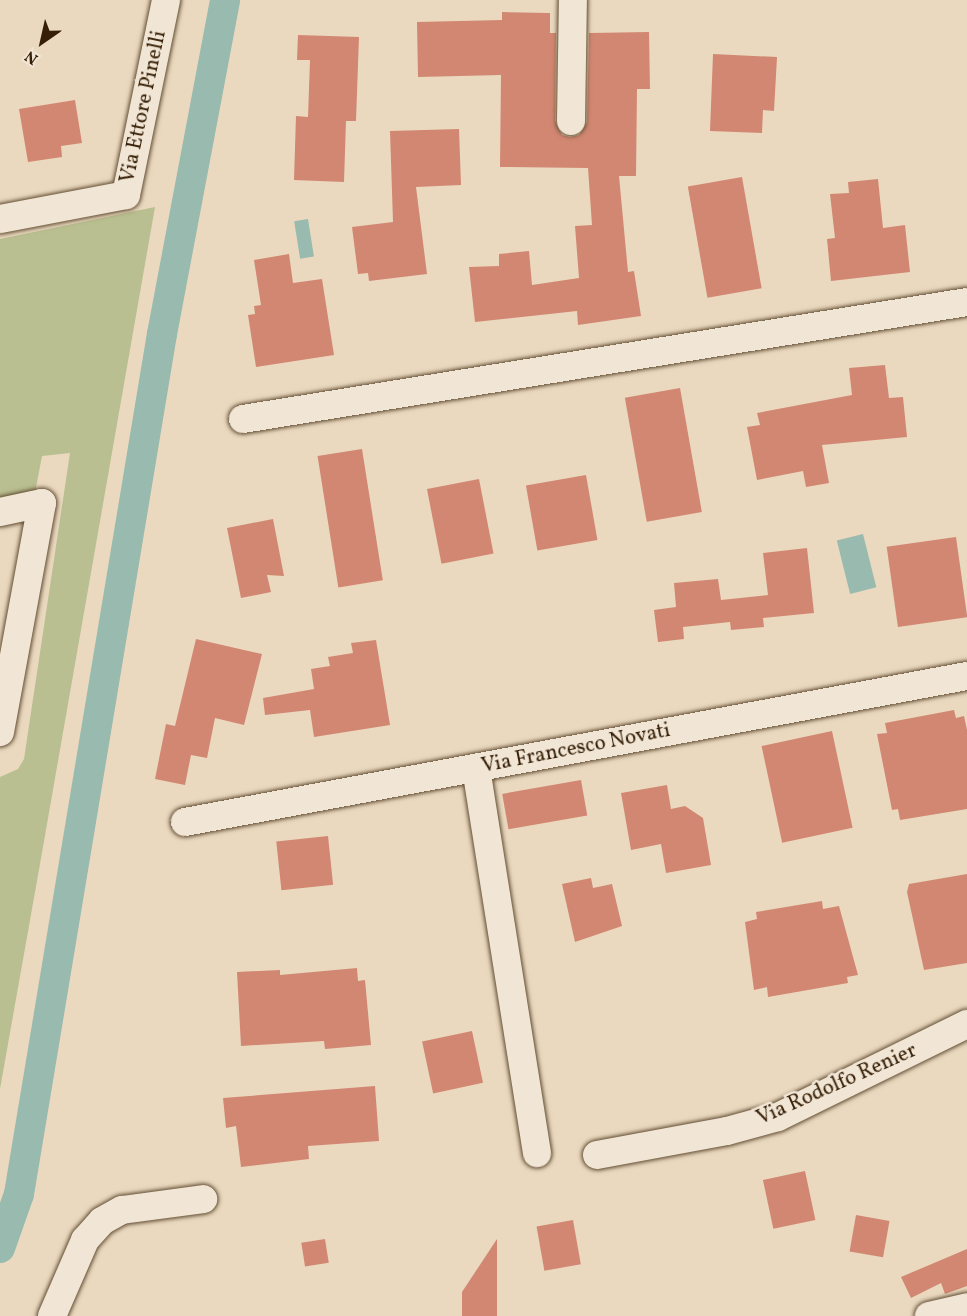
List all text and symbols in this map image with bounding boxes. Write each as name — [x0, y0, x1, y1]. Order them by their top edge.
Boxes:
north arrow — [12, 12, 72, 72]
street label: Via Ettore Pinelli — [116, 28, 172, 186]
text: N — [21, 45, 43, 69]
street label: Via Francesco Novati — [479, 718, 673, 780]
street label: Via Rodolfo Renier — [753, 1038, 921, 1132]

